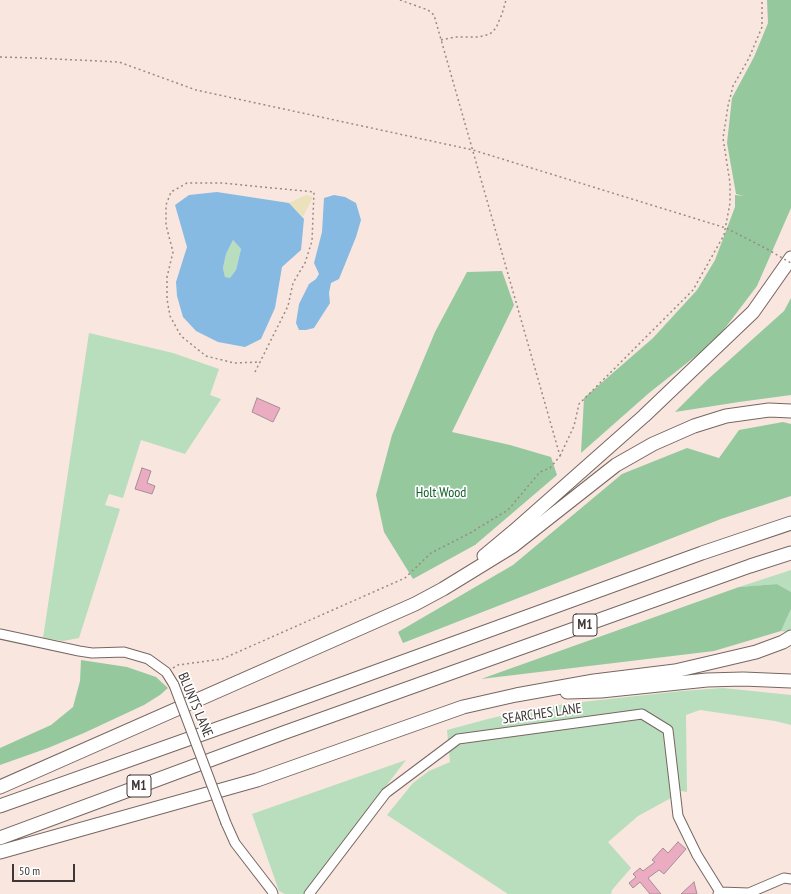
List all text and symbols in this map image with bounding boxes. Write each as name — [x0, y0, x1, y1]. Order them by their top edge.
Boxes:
park label: Holt Wood — [416, 485, 466, 501]
road number: M1 — [573, 614, 597, 636]
street label: BLUNTS LANE — [174, 670, 216, 740]
street label: SEARCHES LANE — [501, 700, 583, 728]
road number: M1 — [127, 775, 151, 797]
scale bar — [14, 856, 77, 882]
text: 50 m — [19, 863, 40, 878]

